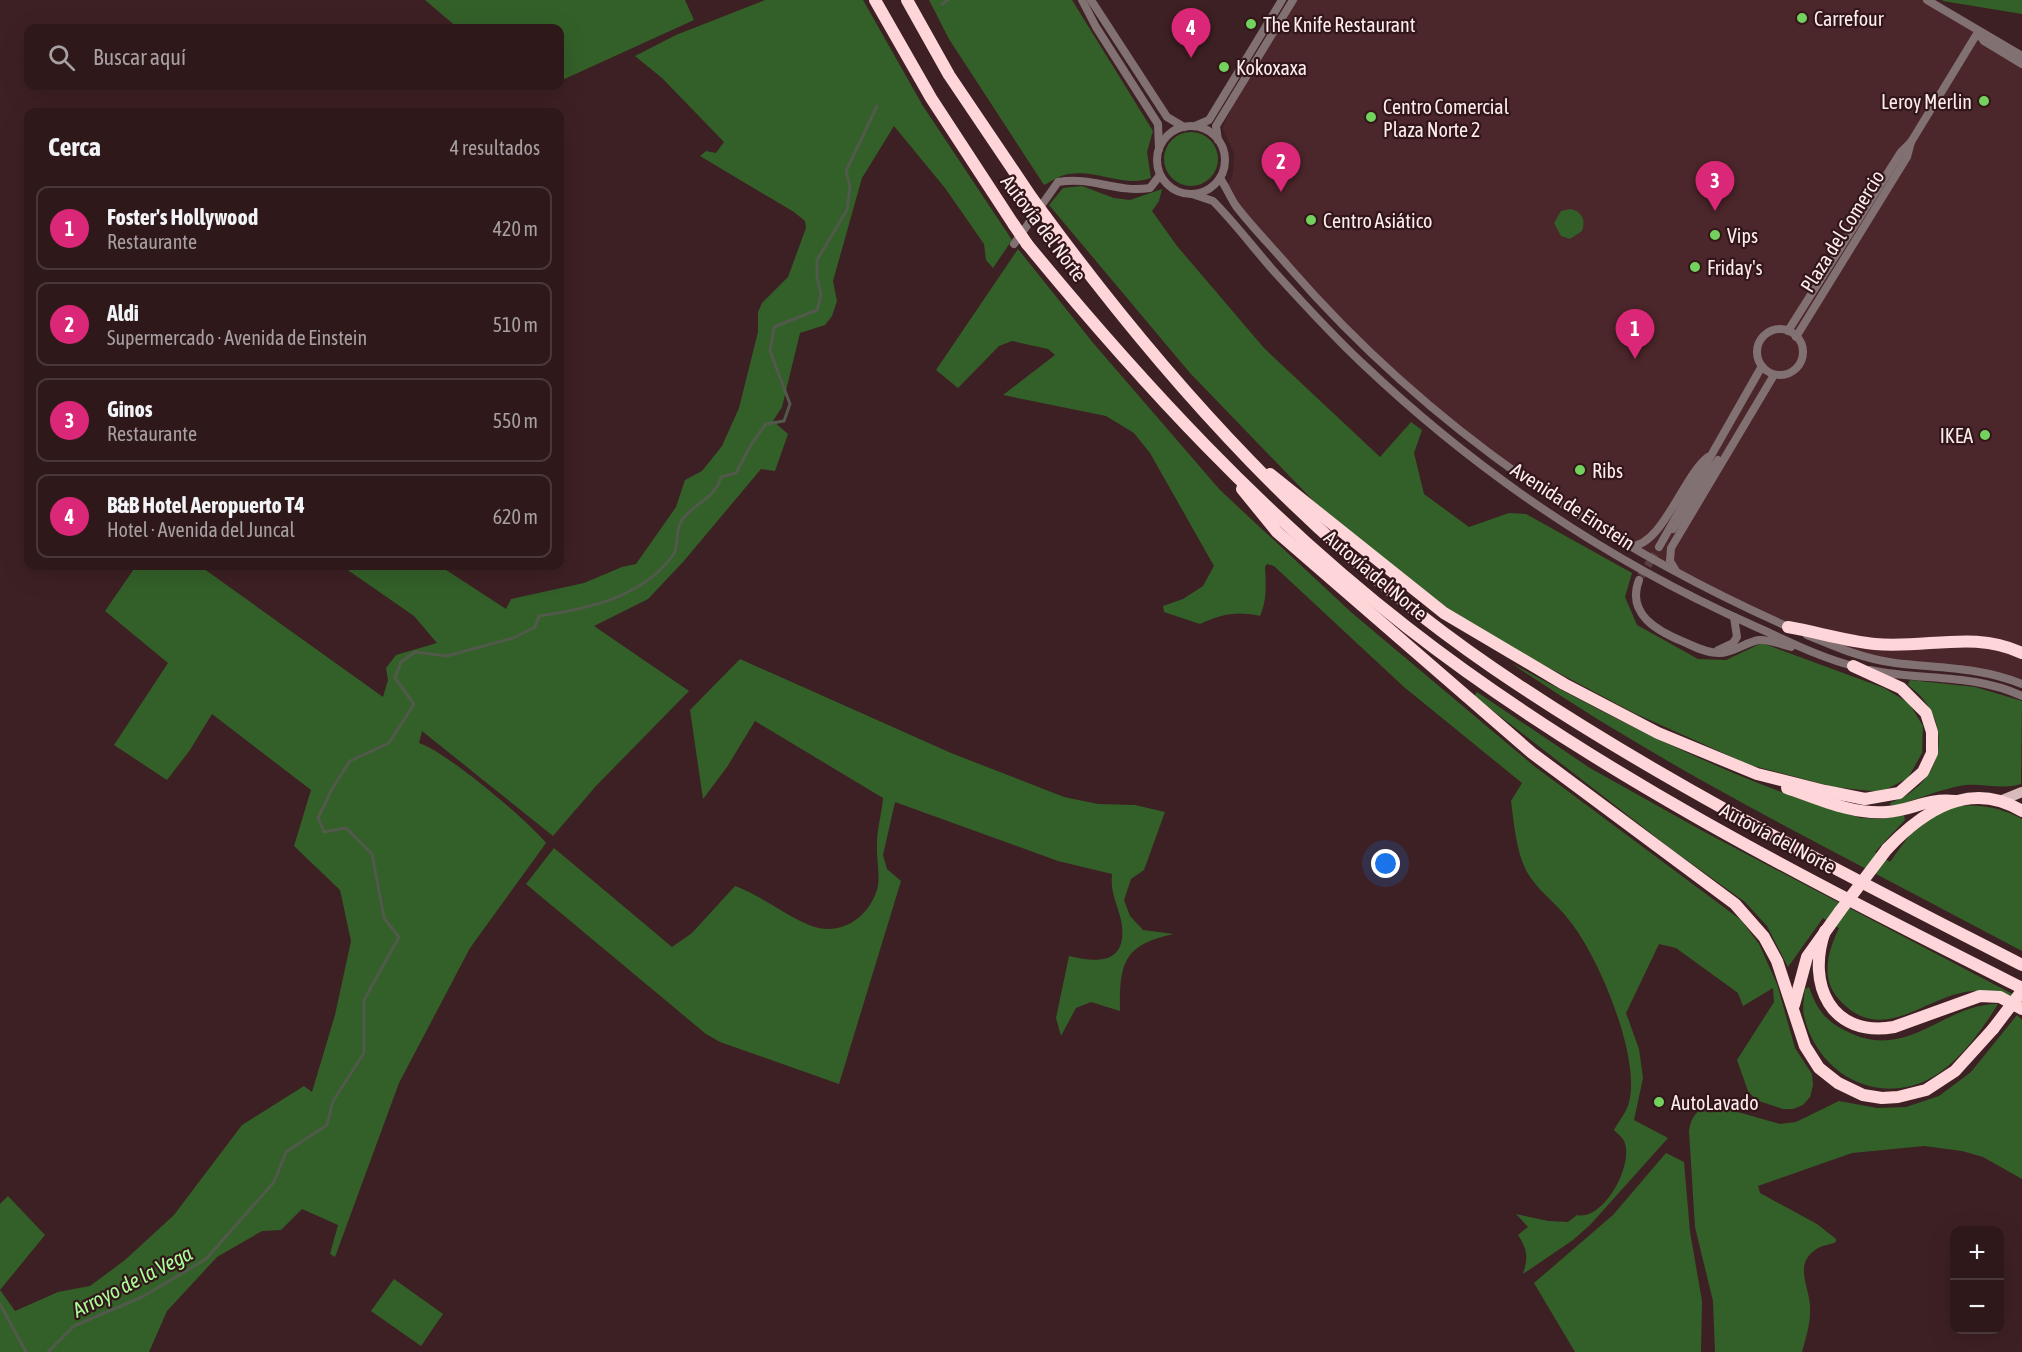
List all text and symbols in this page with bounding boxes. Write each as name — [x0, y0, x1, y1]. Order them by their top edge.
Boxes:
place label: Carrefour — [1814, 7, 1885, 30]
pin: 4 — [1172, 8, 1210, 58]
marker: Carrefour — [1795, 11, 1809, 25]
place label: The Knife Restaurant — [1263, 13, 1416, 36]
marker: The Knife Restaurant — [1244, 17, 1258, 31]
search box — [24, 24, 564, 90]
icon: search — [45, 41, 78, 74]
text: Buscar aquí — [93, 44, 186, 70]
place label: Kokoxaxa — [1236, 56, 1307, 79]
marker: Kokoxaxa — [1217, 60, 1231, 74]
place label: Leroy Merlin — [1881, 90, 1972, 113]
marker: Leroy Merlin — [1977, 94, 1991, 108]
place label: Centro Comercial Plaza Norte 2 — [1383, 95, 1510, 141]
marker: Centro Comercial Plaza Norte 2 — [1364, 110, 1378, 124]
text: Cerca — [48, 132, 101, 162]
text: 4 resultados — [450, 136, 540, 159]
pin: 2 — [1262, 142, 1300, 192]
pin: 3 — [1696, 162, 1734, 211]
street label: Plaza del Comercio — [1795, 166, 1889, 296]
street label: Autovía del Norte — [997, 170, 1091, 286]
text: Foster's Hollywood — [107, 204, 258, 230]
place label: Centro Asiático — [1323, 209, 1433, 232]
marker: Centro Asiático — [1304, 213, 1318, 227]
text: 1 — [65, 217, 74, 240]
text: 420 m — [493, 217, 538, 240]
place label: Vips — [1727, 224, 1758, 247]
marker: Vips — [1708, 228, 1722, 242]
text: Restaurante — [107, 230, 197, 253]
place label: Friday's — [1707, 256, 1763, 279]
marker: Friday's — [1688, 260, 1702, 274]
text: Aldi — [107, 300, 139, 326]
pin: 1 — [1616, 310, 1654, 359]
text: 2 — [65, 313, 74, 336]
text: 510 m — [493, 313, 538, 336]
text: Supermercado · Avenida de Einstein — [107, 326, 367, 349]
text: Ginos — [107, 396, 153, 422]
text: 3 — [65, 409, 74, 432]
text: 550 m — [493, 409, 538, 432]
text: Restaurante — [107, 422, 197, 445]
place label: IKEA — [1940, 424, 1973, 447]
marker: IKEA — [1978, 428, 1992, 442]
street label: Avenida de Einstein — [1507, 457, 1639, 555]
place label: Ribs — [1592, 459, 1623, 482]
marker: Ribs — [1573, 463, 1587, 477]
text: B&B Hotel Aeropuerto T4 — [107, 492, 305, 518]
text: 4 — [65, 505, 74, 528]
text: 620 m — [493, 505, 538, 528]
text: Hotel · Avenida del Juncal — [107, 518, 295, 541]
street label: Autovía del Norte — [1320, 525, 1432, 625]
street label: Autovía del Norte — [1716, 798, 1840, 878]
your location — [1371, 849, 1400, 878]
place label: AutoLavado — [1671, 1091, 1759, 1114]
marker: AutoLavado — [1652, 1095, 1666, 1109]
map controls — [1950, 1226, 2004, 1334]
button: + — [1950, 1226, 2004, 1280]
water label: Arroyo de la Vega — [67, 1240, 196, 1322]
button: − — [1950, 1280, 2004, 1334]

